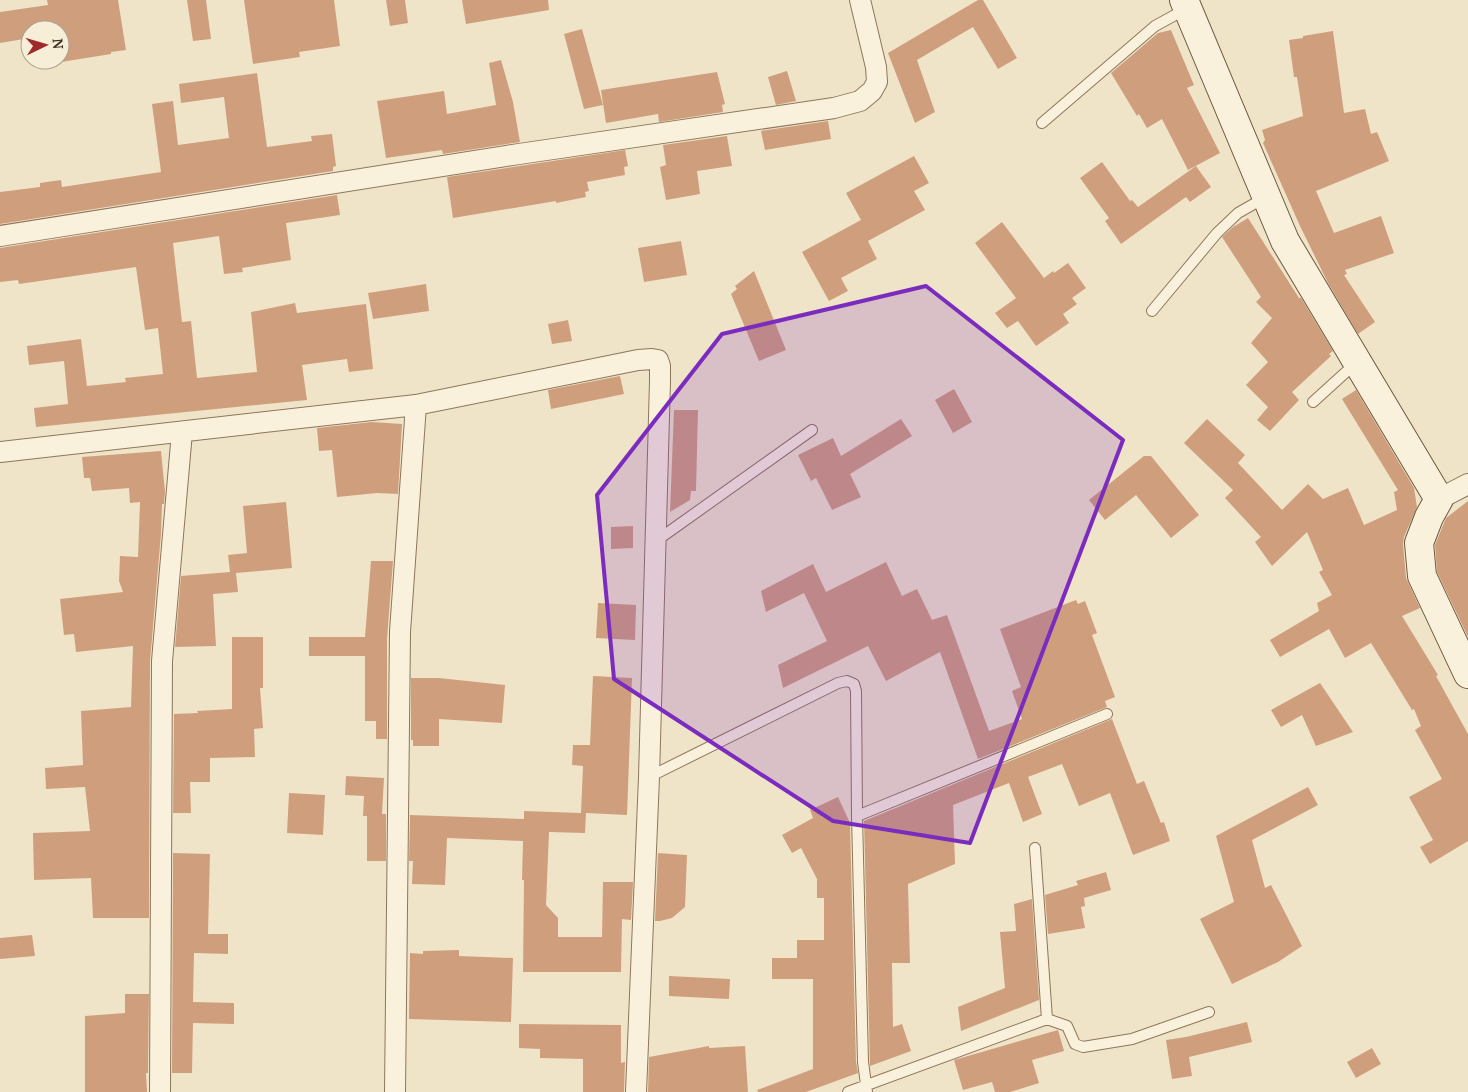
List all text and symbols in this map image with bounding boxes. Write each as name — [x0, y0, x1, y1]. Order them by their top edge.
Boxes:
north arrow — [20, 20, 70, 70]
text: N — [49, 38, 68, 50]

